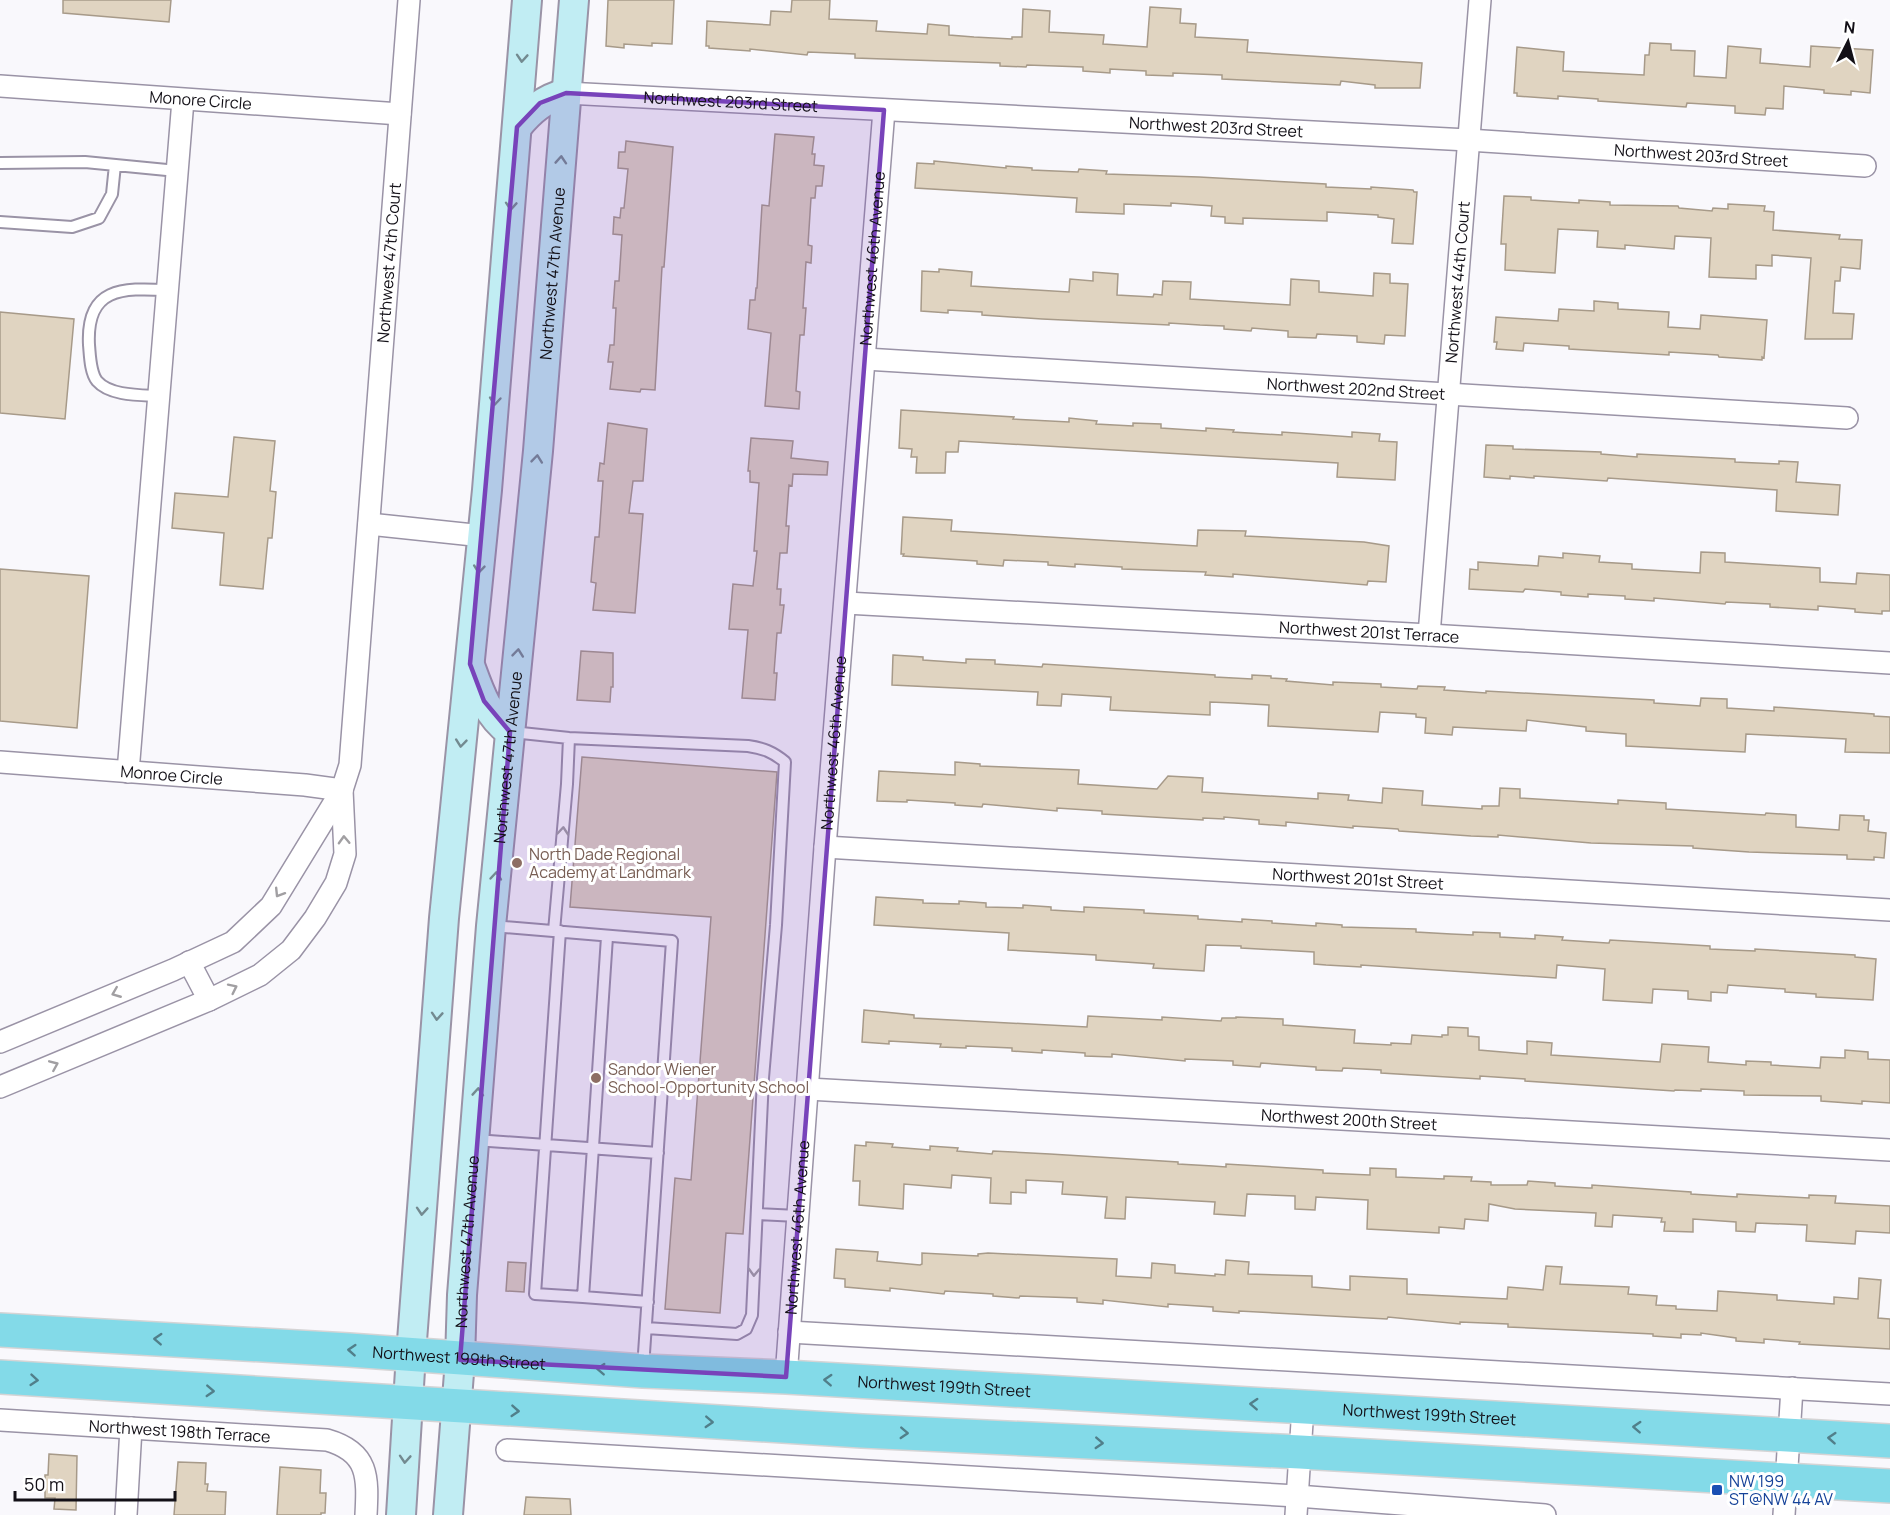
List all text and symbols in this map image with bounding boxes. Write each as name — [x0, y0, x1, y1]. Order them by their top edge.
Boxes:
north arrow — [1818, 12, 1878, 72]
text: N — [1843, 16, 1856, 39]
one-way arrow — [516, 54, 529, 63]
street label: Monore Circle — [149, 85, 252, 115]
street label: Northwest 203rd Street — [643, 86, 819, 117]
street label: Northwest 203rd Street — [1128, 111, 1304, 142]
street label: Northwest 203rd Street — [1613, 139, 1789, 172]
one-way arrow — [554, 155, 567, 164]
street label: Northwest 46th Avenue — [854, 170, 890, 346]
street label: Northwest 47th Court — [372, 182, 406, 344]
street label: Northwest 47th Avenue — [534, 186, 570, 361]
street label: Northwest 44th Court — [1440, 200, 1475, 364]
one-way arrow — [504, 202, 517, 211]
street label: Northwest 202nd Street — [1266, 372, 1446, 405]
one-way arrow — [489, 396, 502, 405]
one-way arrow — [530, 454, 543, 463]
one-way arrow — [473, 565, 486, 574]
street label: Northwest 201st Terrace — [1279, 616, 1460, 648]
one-way arrow — [511, 648, 524, 657]
street label: Northwest 46th Avenue — [815, 655, 851, 831]
street label: Northwest 47th Avenue — [488, 670, 527, 845]
one-way arrow — [455, 738, 468, 747]
street label: Monroe Circle — [120, 760, 224, 790]
one-way arrow — [556, 826, 569, 835]
one-way arrow — [338, 835, 351, 844]
place label: North Dade Regional Academy at Landmark — [529, 843, 692, 883]
marker: North Dade Regional Academy at Landmark — [510, 856, 524, 870]
street label: Northwest 201st Street — [1272, 862, 1444, 895]
one-way arrow — [489, 872, 502, 881]
one-way arrow — [274, 887, 286, 897]
one-way arrow — [227, 984, 238, 996]
one-way arrow — [111, 986, 122, 998]
one-way arrow — [431, 1012, 444, 1021]
place label: Sandor Wiener School-Opportunity School — [608, 1058, 809, 1098]
one-way arrow — [48, 1060, 59, 1072]
marker: Sandor Wiener School-Opportunity School — [589, 1071, 603, 1085]
one-way arrow — [471, 1087, 484, 1096]
street label: Northwest 200th Street — [1260, 1104, 1438, 1135]
street label: Northwest 46th Avenue — [780, 1139, 814, 1315]
street label: Northwest 47th Avenue — [450, 1155, 484, 1328]
one-way arrow — [416, 1206, 429, 1215]
one-way arrow — [747, 1268, 760, 1277]
one-way arrow — [153, 1333, 162, 1346]
street label: Northwest 199th Street — [372, 1341, 547, 1375]
one-way arrow — [348, 1344, 357, 1357]
one-way arrow — [597, 1362, 606, 1375]
street label: Northwest 199th Street — [857, 1370, 1032, 1402]
one-way arrow — [29, 1373, 38, 1386]
one-way arrow — [824, 1373, 833, 1386]
one-way arrow — [205, 1385, 214, 1398]
one-way arrow — [1249, 1398, 1258, 1411]
street label: Northwest 199th Street — [1342, 1398, 1517, 1430]
one-way arrow — [510, 1404, 519, 1417]
street label: Northwest 198th Terrace — [88, 1414, 271, 1448]
one-way arrow — [705, 1415, 714, 1428]
one-way arrow — [1632, 1420, 1641, 1433]
one-way arrow — [899, 1427, 908, 1440]
one-way arrow — [1827, 1432, 1836, 1445]
one-way arrow — [1094, 1436, 1103, 1449]
one-way arrow — [399, 1455, 412, 1464]
scale bar — [15, 1464, 176, 1502]
place label: NW 199 ST@NW 44 AV — [1729, 1470, 1833, 1510]
text: 50 m — [24, 1472, 64, 1496]
marker: NW 199 ST@NW 44 AV — [1710, 1483, 1724, 1497]

